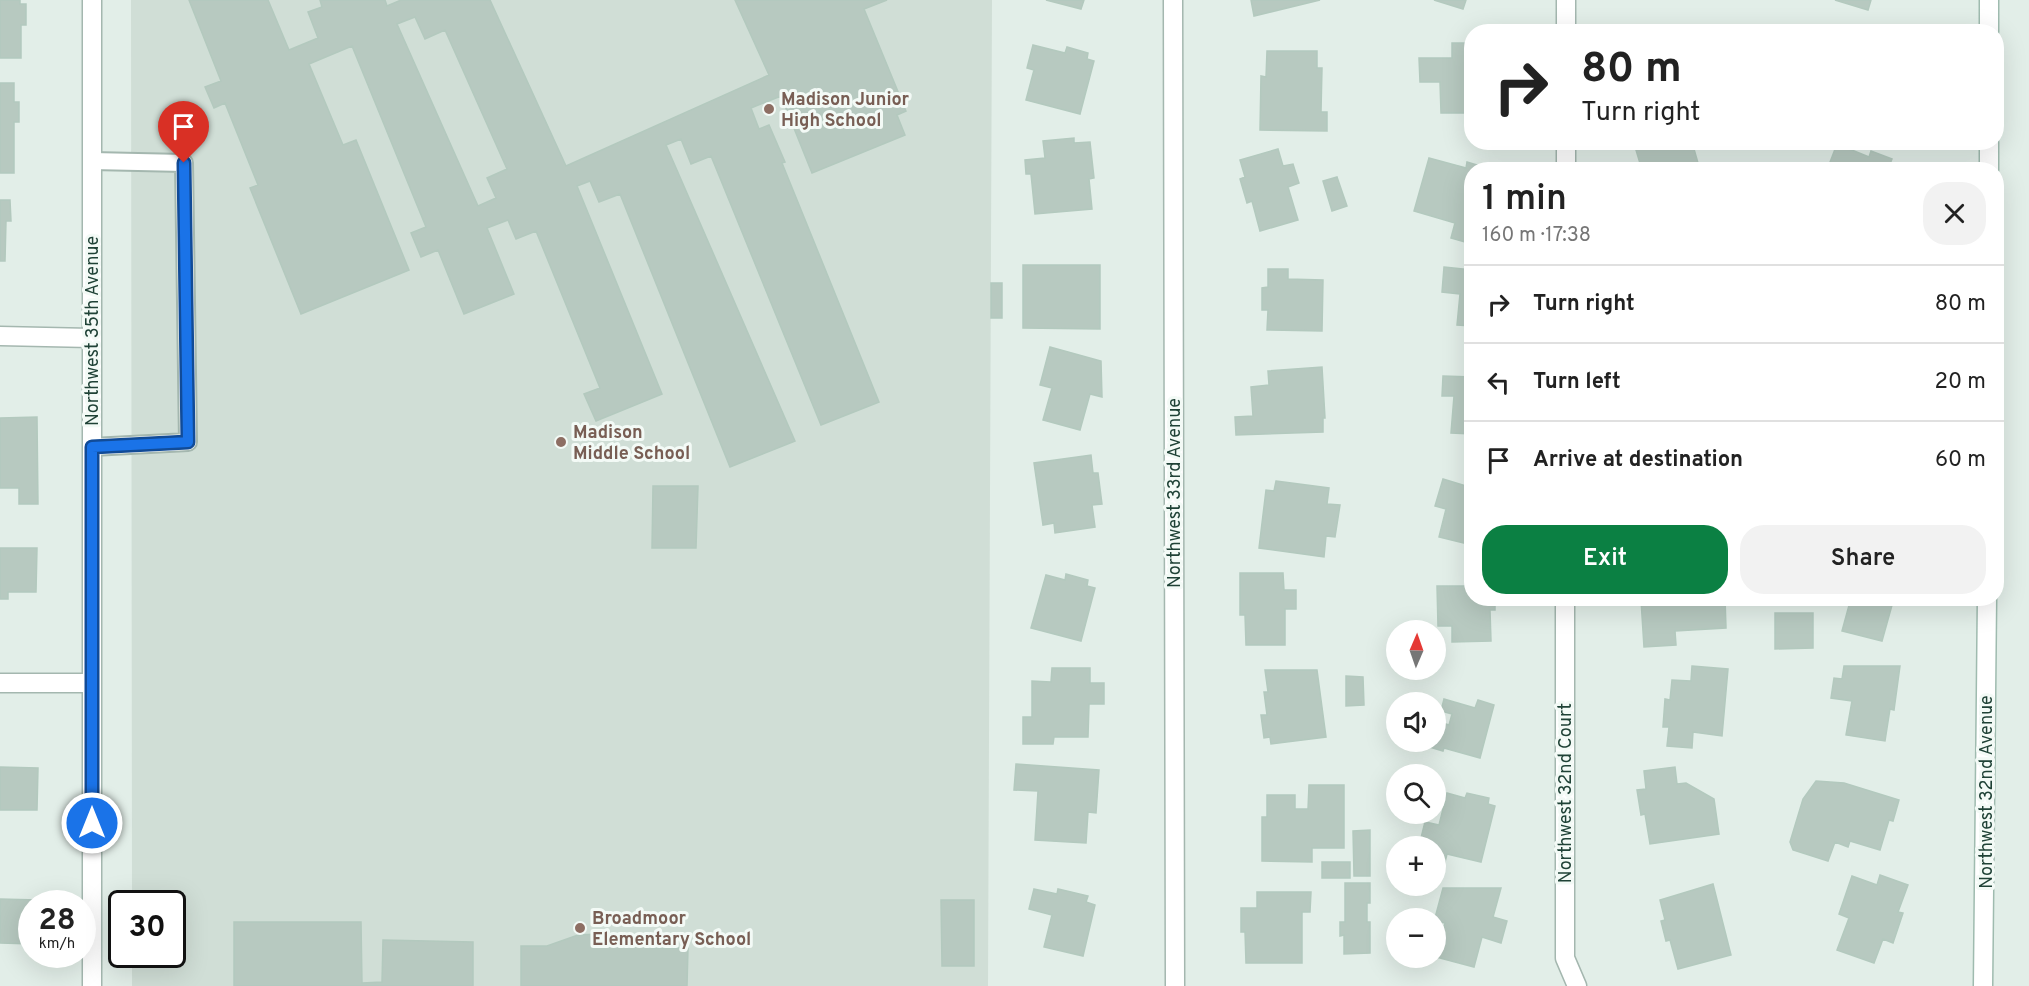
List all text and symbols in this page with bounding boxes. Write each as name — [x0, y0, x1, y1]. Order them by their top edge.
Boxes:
text: 80 m — [1581, 44, 1682, 97]
icon: right — [1482, 48, 1560, 126]
place label: Madison Junior High School — [781, 89, 910, 133]
text: Turn right — [1581, 96, 1700, 130]
pin — [158, 101, 209, 163]
marker: Madison Junior High School — [762, 102, 776, 116]
icon: arrive — [167, 110, 200, 143]
text: 1 min — [1482, 177, 1567, 223]
button: close — [1923, 182, 1986, 245]
text: 160 m · 17:38 — [1482, 223, 1591, 249]
street label: Northwest 35th Avenue — [82, 236, 105, 426]
icon: right — [1482, 288, 1515, 321]
text: Turn right — [1533, 291, 1635, 318]
text: 80 m — [1935, 291, 1986, 318]
icon: left — [1482, 366, 1515, 399]
text: Turn left — [1533, 369, 1621, 396]
text: 20 m — [1935, 369, 1986, 396]
street label: Northwest 33rd Avenue — [1164, 398, 1187, 588]
place label: Madison Middle School — [573, 422, 690, 466]
marker: Madison Middle School — [554, 435, 568, 449]
icon: arrive — [1482, 444, 1515, 477]
text: Arrive at destination — [1533, 447, 1743, 474]
text: 60 m — [1935, 447, 1986, 474]
button: Exit — [1482, 525, 1728, 594]
button: Share — [1740, 525, 1986, 594]
north arrow — [1386, 620, 1446, 680]
map controls — [1386, 620, 1446, 968]
button: sound — [1386, 692, 1446, 752]
street label: Northwest 32nd Avenue — [1976, 695, 1999, 889]
street label: Northwest 32nd Court — [1555, 703, 1578, 883]
button: search — [1386, 764, 1446, 824]
position arrow — [60, 791, 124, 855]
button: + — [1386, 836, 1446, 896]
speed limit sign: 30 — [108, 890, 186, 968]
text: 28 — [38, 903, 76, 940]
place label: Broadmoor Elementary School — [592, 908, 751, 952]
button: − — [1386, 908, 1446, 968]
marker: Broadmoor Elementary School — [573, 921, 587, 935]
text: km/h — [39, 935, 75, 954]

